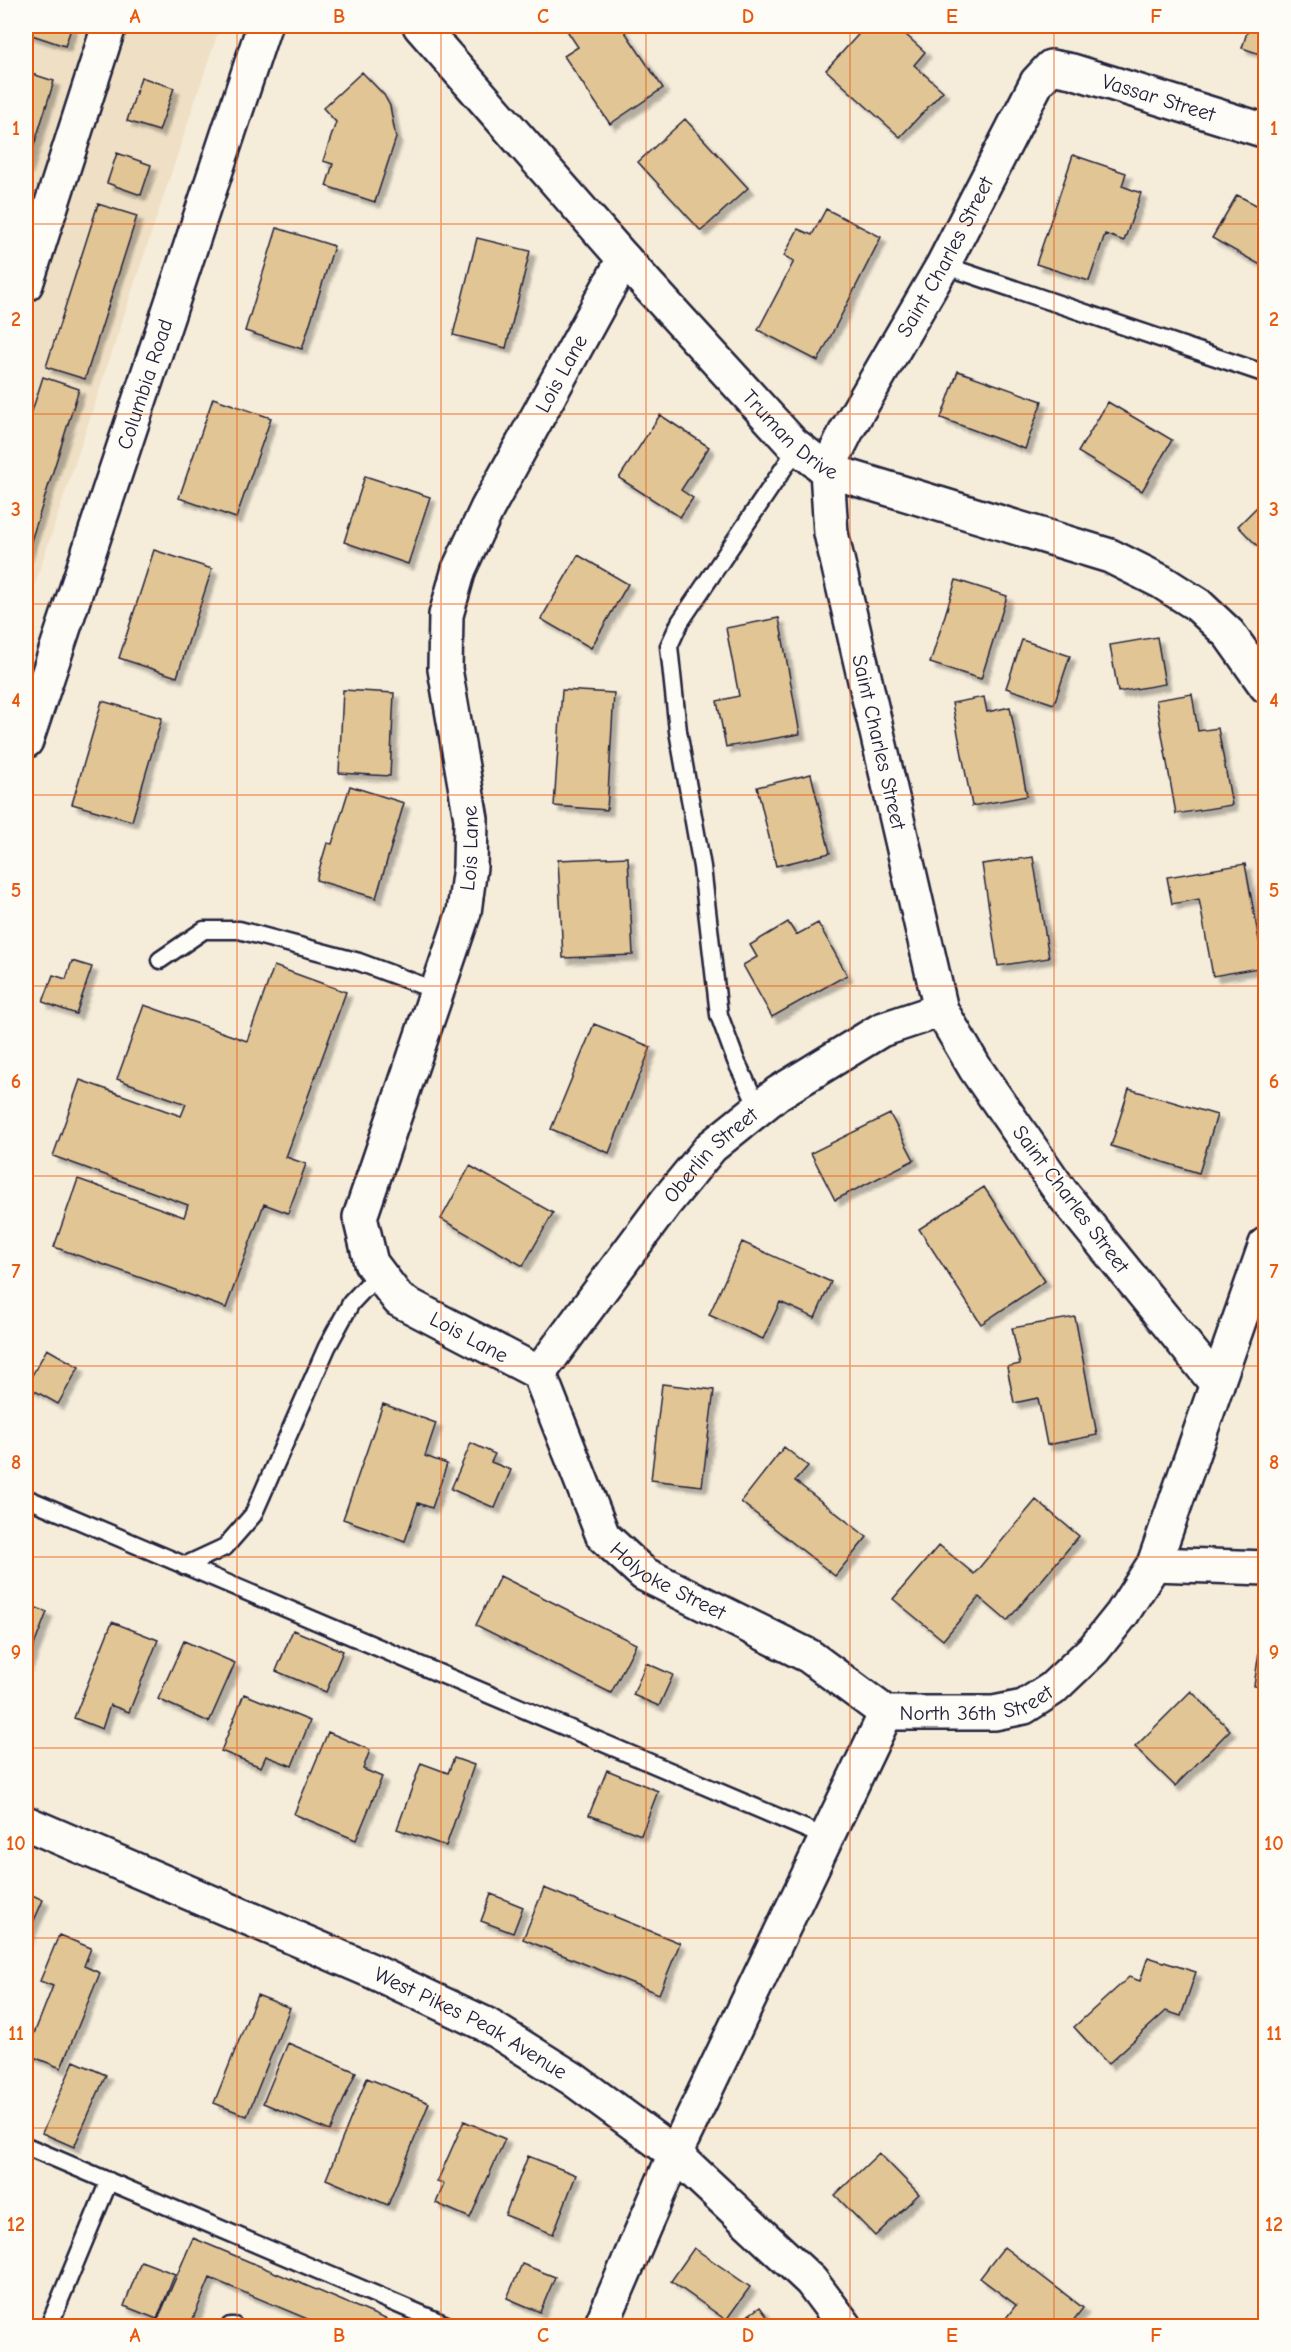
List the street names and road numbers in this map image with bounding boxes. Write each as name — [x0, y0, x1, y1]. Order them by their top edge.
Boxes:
street label: Vassar Street — [1099, 69, 1219, 127]
street label: Saint Charles Street — [892, 172, 999, 341]
street label: Columbia Road — [112, 316, 178, 453]
street label: Lois Lane — [530, 330, 592, 417]
street label: Truman Drive — [737, 385, 840, 484]
street label: Saint Charles Street — [847, 652, 911, 833]
street label: Lois Lane — [455, 804, 483, 892]
street label: Oberlin Street — [659, 1102, 763, 1207]
street label: Saint Charles Street — [1008, 1120, 1135, 1278]
street label: Lois Lane — [426, 1306, 512, 1368]
street label: Holyoke Street — [605, 1537, 730, 1625]
street label: North 36th Street — [900, 1679, 1058, 1725]
street label: West Pikes Peak Avenue — [371, 1962, 571, 2084]

